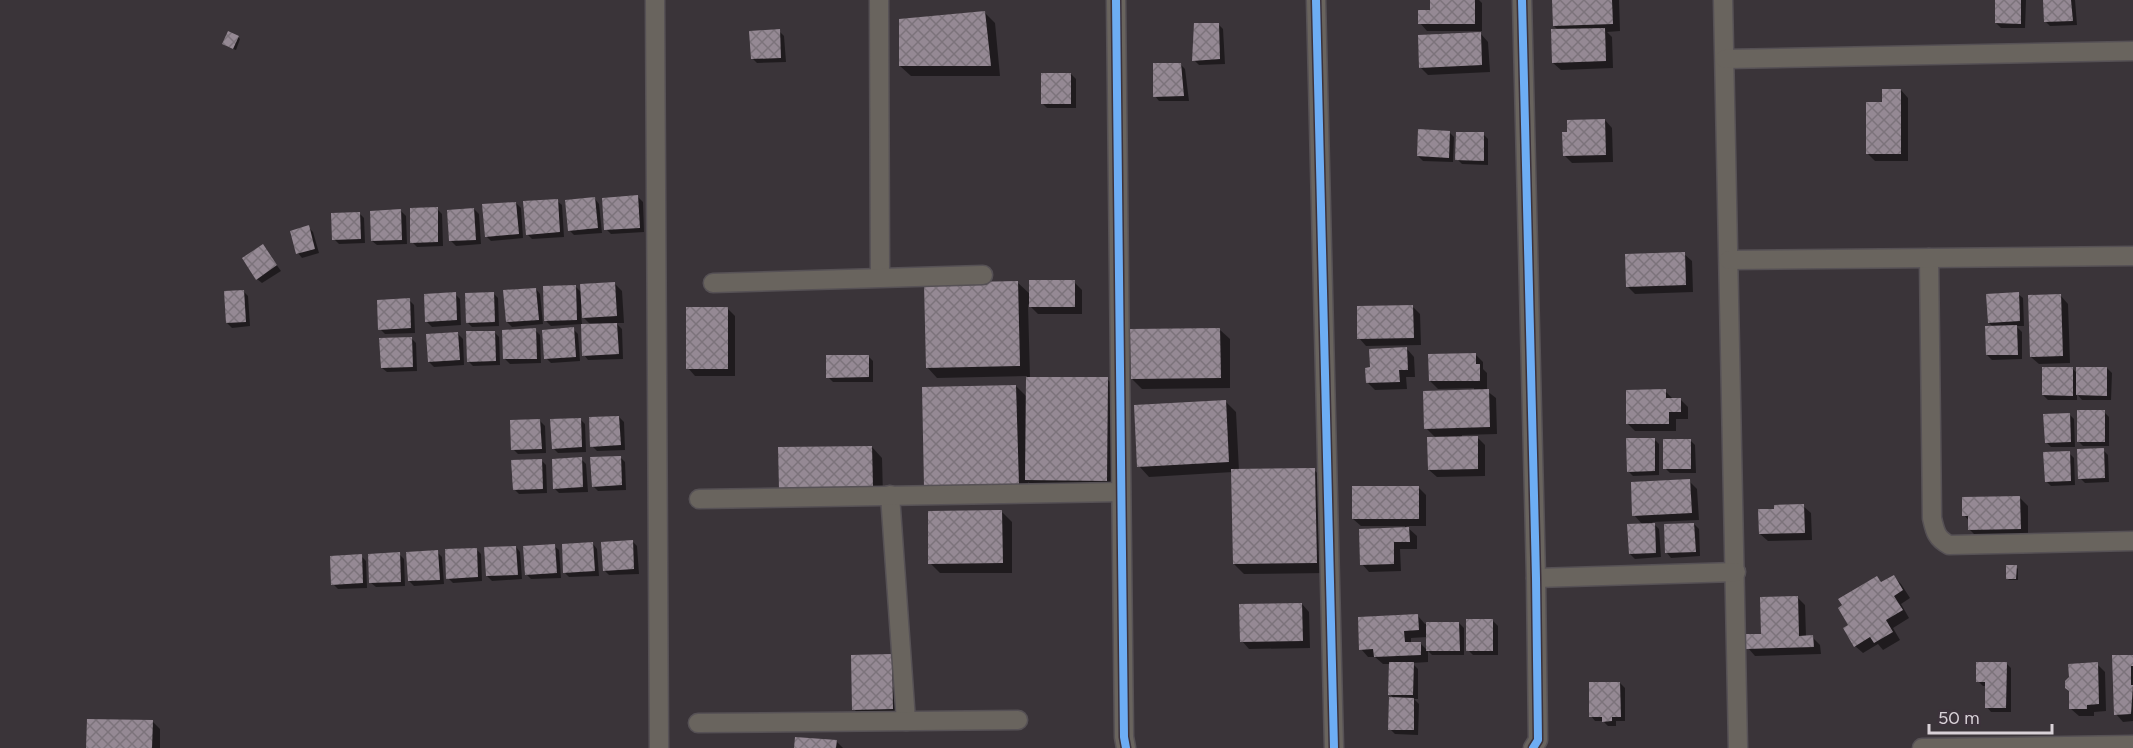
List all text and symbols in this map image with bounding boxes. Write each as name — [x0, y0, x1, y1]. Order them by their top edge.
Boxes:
scale bar — [1929, 697, 2052, 735]
text: 50 m — [1938, 707, 1980, 729]

